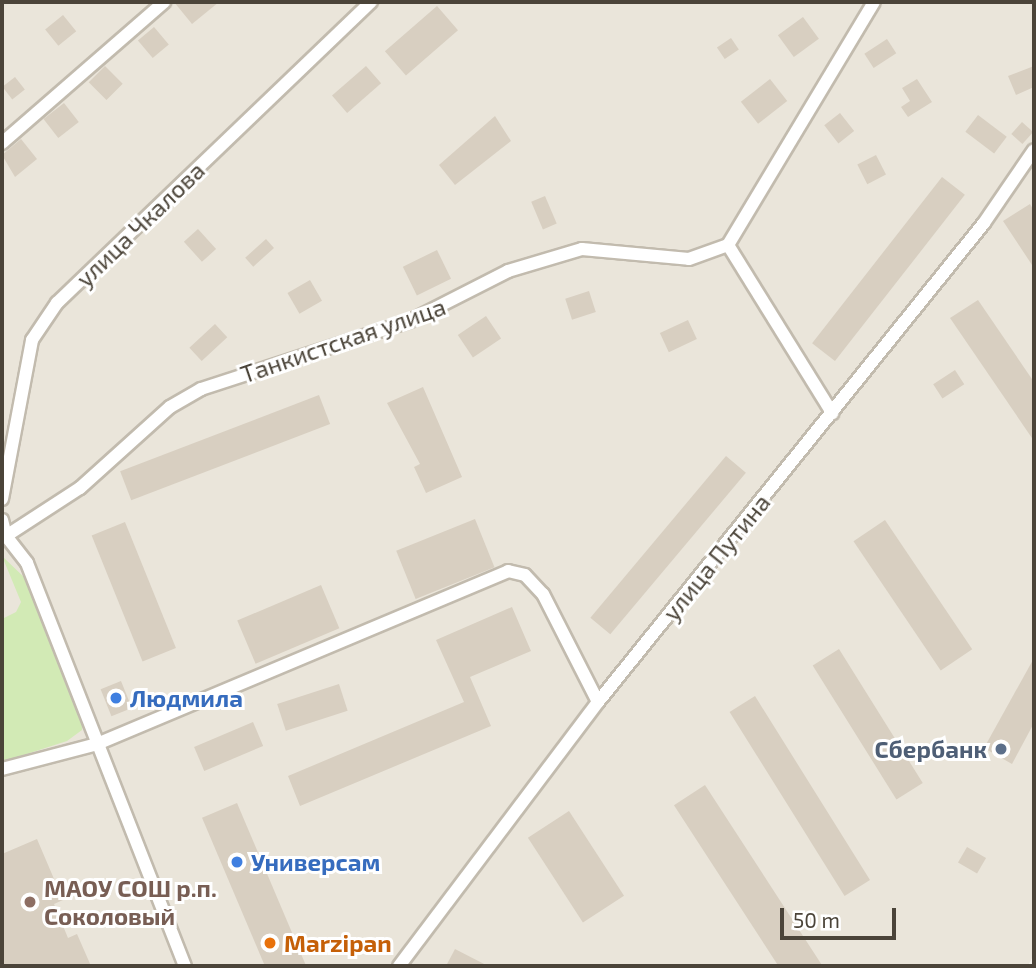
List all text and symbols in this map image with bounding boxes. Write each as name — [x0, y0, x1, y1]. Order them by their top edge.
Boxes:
street label: улица Чкалова — [70, 156, 210, 292]
street label: Танкистская улица — [237, 291, 449, 389]
street label: улица Путина — [656, 488, 776, 626]
place label: Людмила — [130, 684, 243, 712]
marker: Людмила — [108, 690, 124, 706]
place label: Сбербанк — [874, 735, 987, 763]
marker: Сбербанк — [993, 741, 1009, 757]
place label: Универсам — [251, 848, 380, 876]
marker: Универсам — [229, 854, 245, 870]
place label: МАОУ СОШ р.п. Соколовый — [44, 874, 217, 930]
marker: МАОУ СОШ р.п. Соколовый — [22, 894, 38, 910]
scale bar — [784, 894, 900, 938]
text: 50 m — [793, 907, 840, 932]
place label: Marzipan — [284, 929, 392, 957]
marker: Marzipan — [262, 935, 278, 951]

